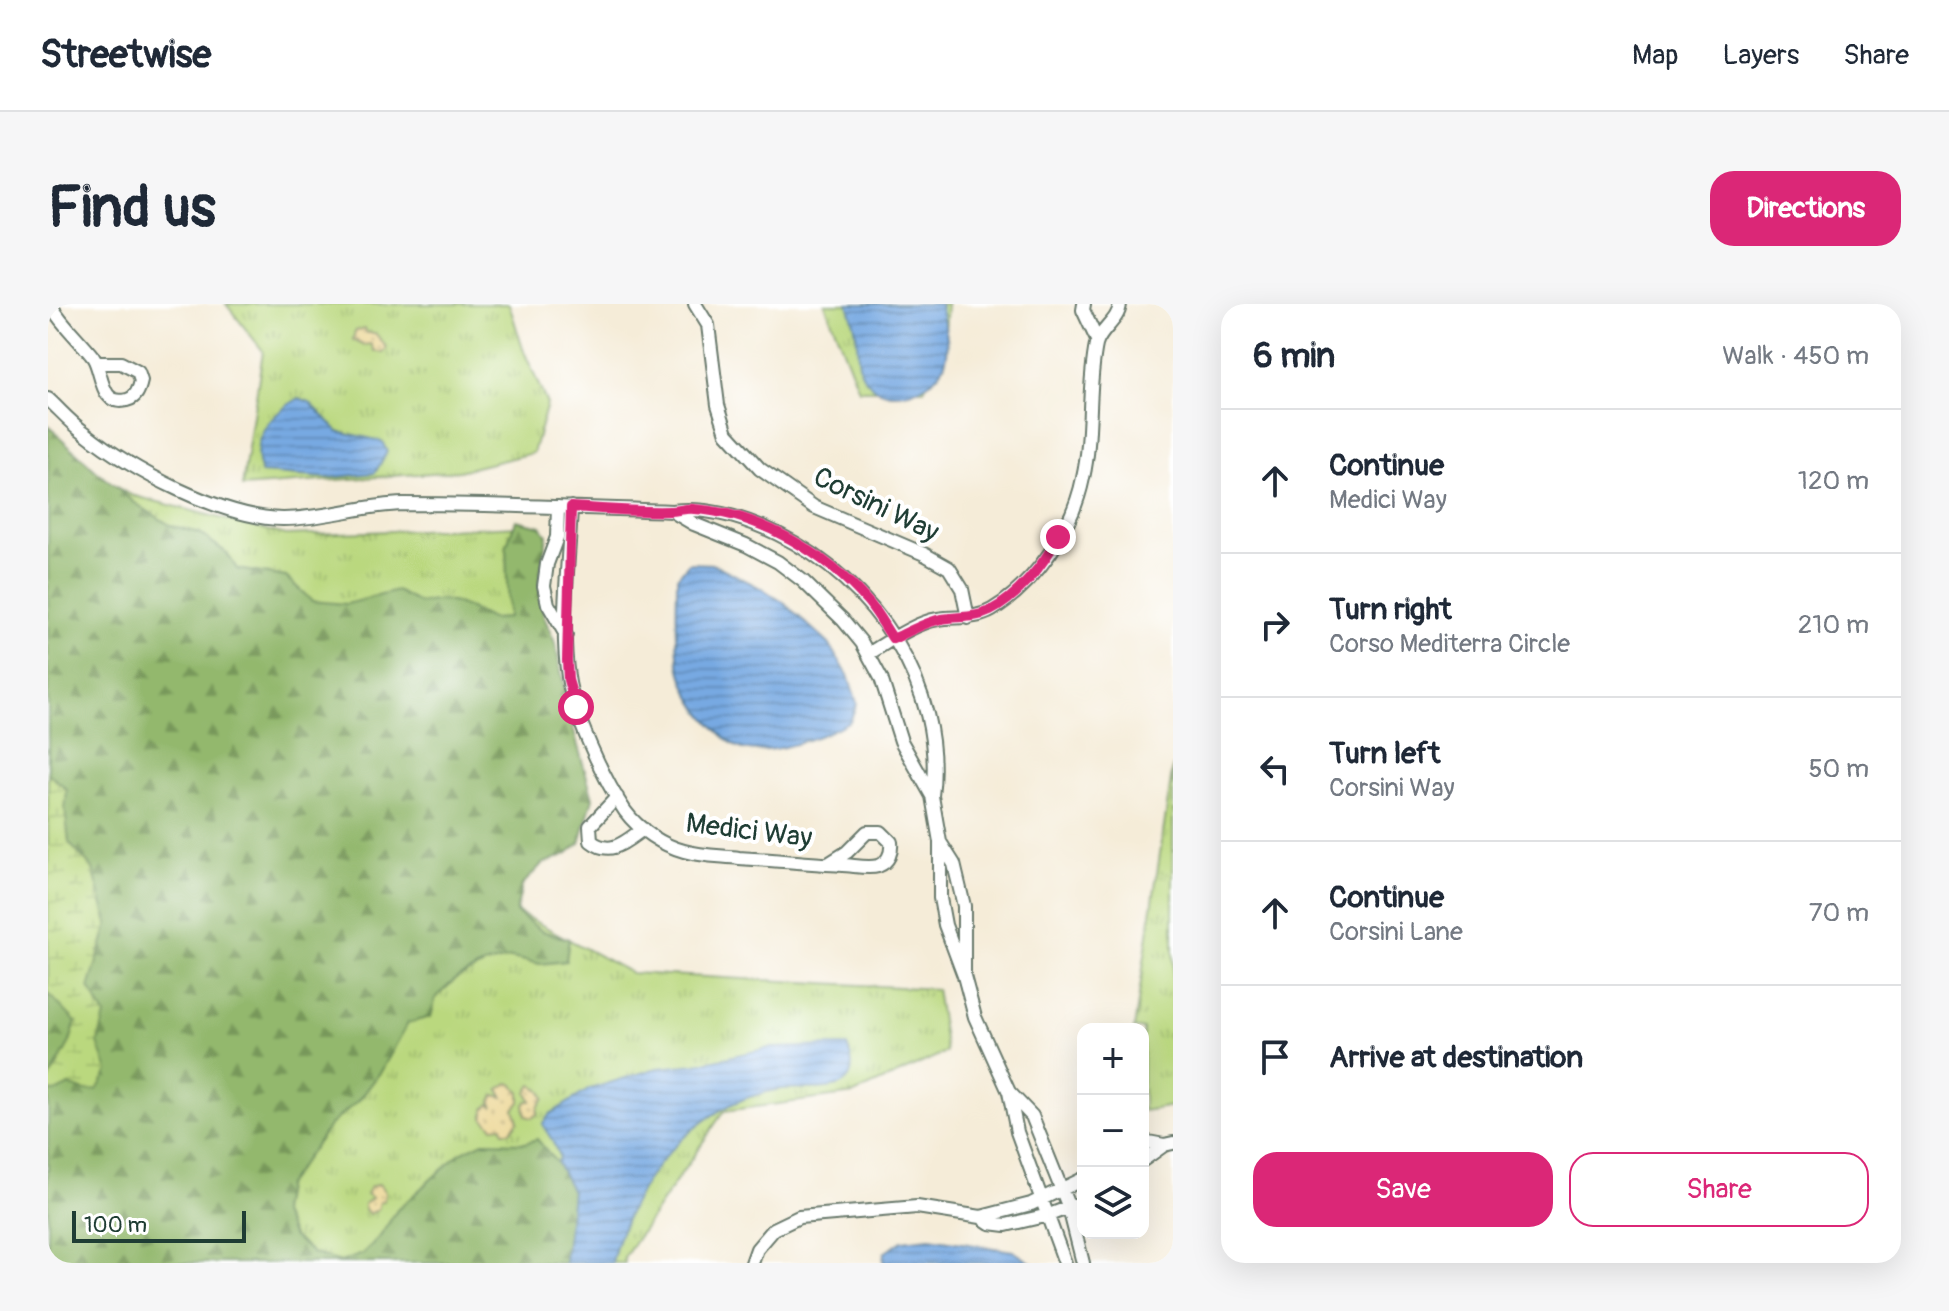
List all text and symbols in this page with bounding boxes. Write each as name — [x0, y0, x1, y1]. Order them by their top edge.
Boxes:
text: Streetwise — [40, 31, 211, 79]
text: Map — [1632, 38, 1678, 73]
text: Layers — [1722, 38, 1799, 73]
text: Share — [1843, 38, 1909, 73]
button: Directions — [1710, 171, 1901, 246]
text: Find us — [48, 174, 216, 243]
text: 6 min — [1253, 335, 1335, 378]
text: Walk · 450 m — [1722, 340, 1869, 372]
text: Continue — [1329, 447, 1444, 484]
icon: ahead — [1253, 459, 1297, 503]
street label: Corsini Way — [808, 460, 945, 550]
text: 120 m — [1798, 465, 1869, 497]
text: Medici Way — [1329, 484, 1447, 516]
route end — [1040, 519, 1076, 555]
text: Turn right — [1329, 591, 1452, 628]
icon: right — [1253, 603, 1297, 647]
text: 210 m — [1798, 609, 1869, 641]
text: Corso Mediterra Circle — [1329, 628, 1570, 660]
route start — [558, 689, 594, 725]
text: Turn left — [1329, 735, 1440, 772]
icon: left — [1253, 747, 1297, 791]
text: 50 m — [1808, 753, 1869, 785]
text: Corsini Way — [1329, 772, 1455, 804]
street label: Medici Way — [684, 806, 814, 856]
text: Continue — [1329, 879, 1444, 916]
icon: ahead — [1253, 891, 1297, 935]
text: 70 m — [1809, 897, 1869, 929]
text: Corsini Lane — [1329, 916, 1463, 948]
map controls — [1077, 1023, 1149, 1239]
button: + — [1077, 1023, 1149, 1095]
icon: arrive — [1253, 1035, 1297, 1079]
text: Arrive at destination — [1329, 1039, 1583, 1076]
button: − — [1077, 1095, 1149, 1167]
button: Save — [1253, 1152, 1553, 1227]
button: Share — [1569, 1152, 1869, 1227]
button: layers — [1077, 1167, 1149, 1239]
scale bar — [72, 1207, 246, 1243]
text: 100 m — [84, 1211, 147, 1239]

